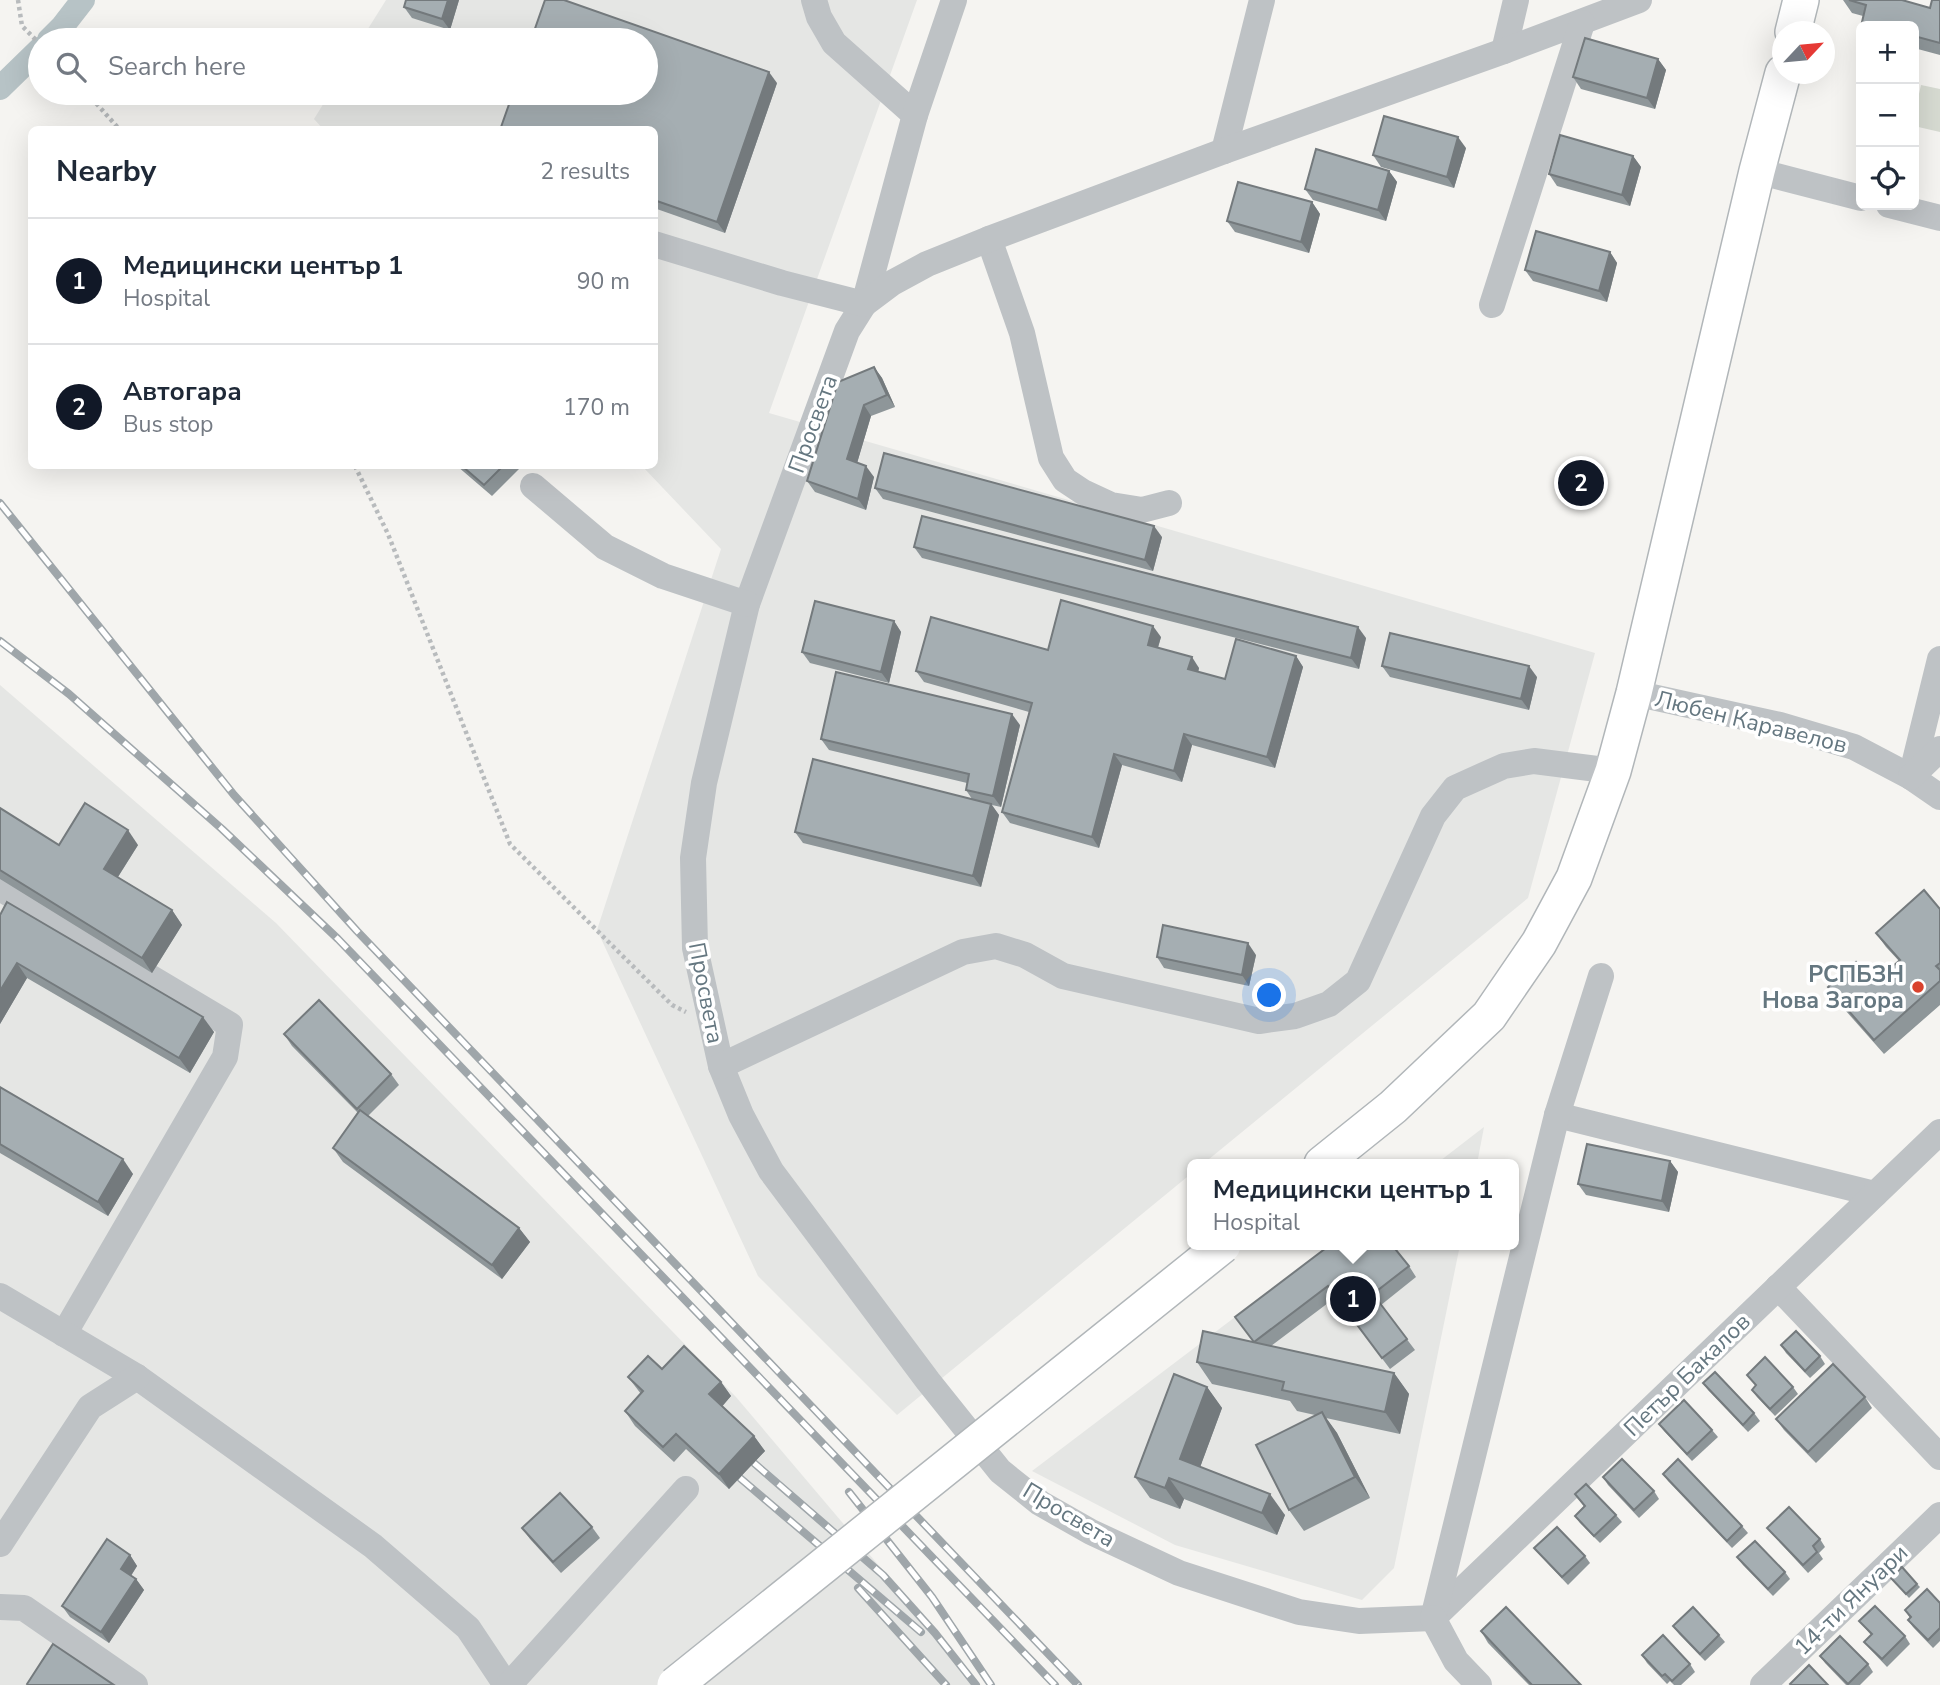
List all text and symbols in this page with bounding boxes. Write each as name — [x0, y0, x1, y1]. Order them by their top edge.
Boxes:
north arrow — [1772, 21, 1835, 84]
map controls — [1856, 21, 1919, 210]
button: + — [1856, 21, 1919, 84]
search box — [28, 28, 658, 105]
icon: search — [52, 48, 90, 86]
text: Search here — [108, 49, 246, 84]
button: − — [1856, 84, 1919, 147]
button: locate — [1856, 147, 1919, 210]
text: Nearby — [56, 151, 156, 192]
text: 2 results — [540, 156, 630, 187]
text: Медицински център 1 — [123, 248, 403, 283]
text: 1 — [72, 266, 86, 297]
text: 90 m — [577, 266, 630, 297]
text: Hospital — [123, 283, 210, 314]
street label: Просвета — [781, 370, 845, 478]
text: Автогара — [123, 374, 242, 409]
text: 2 — [72, 392, 86, 423]
text: 170 m — [563, 392, 630, 423]
text: Bus stop — [123, 409, 214, 440]
pin: 2 — [1558, 457, 1604, 509]
street label: Любен Каравелов — [1652, 683, 1850, 761]
street label: Просвета — [681, 940, 731, 1046]
place label: РСПБЗН Нова Загора — [1762, 959, 1904, 1016]
your location — [1252, 978, 1286, 1012]
marker: РСПБЗН Нова Загора — [1910, 979, 1926, 995]
popup — [1187, 1159, 1519, 1250]
text: Медицински център 1 — [1213, 1172, 1493, 1207]
text: Hospital — [1213, 1207, 1300, 1238]
pin: 1 — [1330, 1273, 1376, 1325]
street label: Петър Бакалов — [1617, 1307, 1757, 1443]
street label: Просвета — [1017, 1475, 1121, 1555]
street label: 14-ти Януари — [1787, 1538, 1915, 1662]

